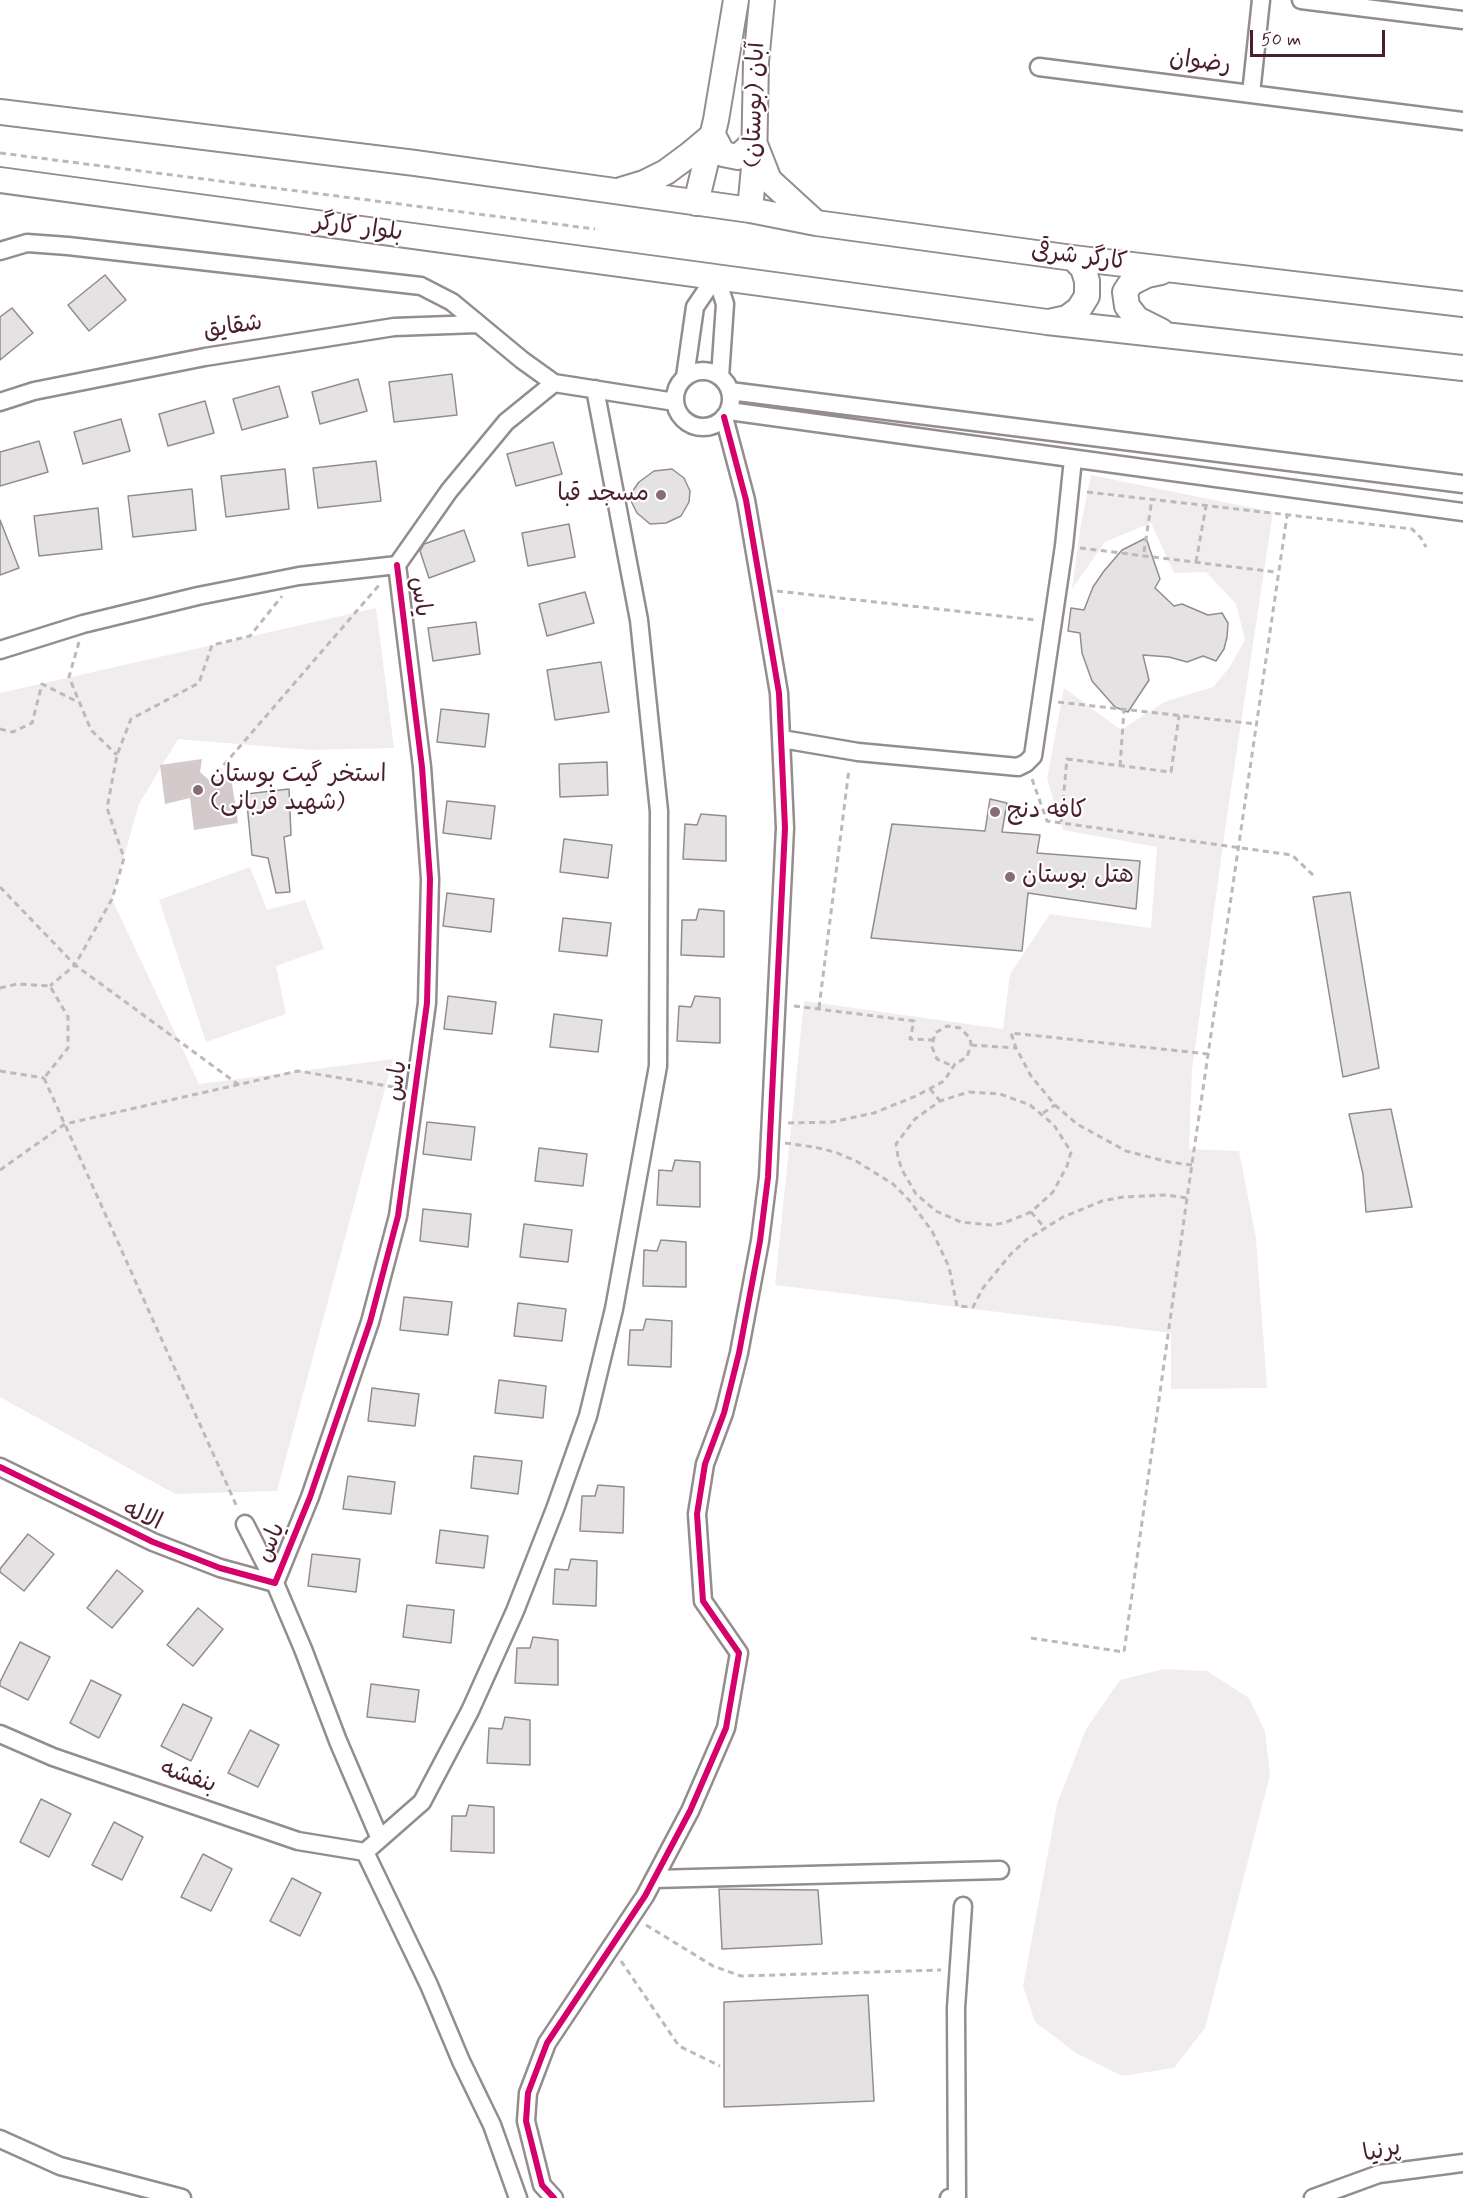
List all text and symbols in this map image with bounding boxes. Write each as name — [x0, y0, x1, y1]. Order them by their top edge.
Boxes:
scale bar — [1253, 18, 1388, 56]
text: 50 m — [1261, 28, 1301, 52]
street label: آبان (بوستان) — [739, 42, 773, 168]
street label: رضوان — [1168, 45, 1232, 81]
street label: بلوار کارگر — [312, 209, 404, 249]
street label: کارگر شرقی — [1029, 238, 1129, 278]
street label: شقایق — [202, 309, 264, 347]
place label: مسجد قبا — [557, 481, 649, 509]
marker: مسجد قبا — [654, 488, 668, 502]
street label: یاس — [402, 575, 436, 619]
place label: استخر گیت بوستان (شهید قربانی) — [210, 762, 386, 818]
marker: استخر گیت بوستان (شهید قربانی) — [191, 783, 205, 797]
place label: کافه دنج — [1007, 798, 1086, 826]
marker: کافه دنج — [988, 805, 1002, 819]
place label: هتل بوستان — [1022, 863, 1134, 891]
marker: هتل بوستان — [1003, 870, 1017, 884]
street label: یاس — [381, 1059, 415, 1103]
street label: الاله — [118, 1496, 166, 1538]
street label: یاس — [251, 1519, 293, 1567]
street label: بنفشه — [156, 1755, 220, 1801]
street label: پرنیا — [1361, 2134, 1403, 2170]

